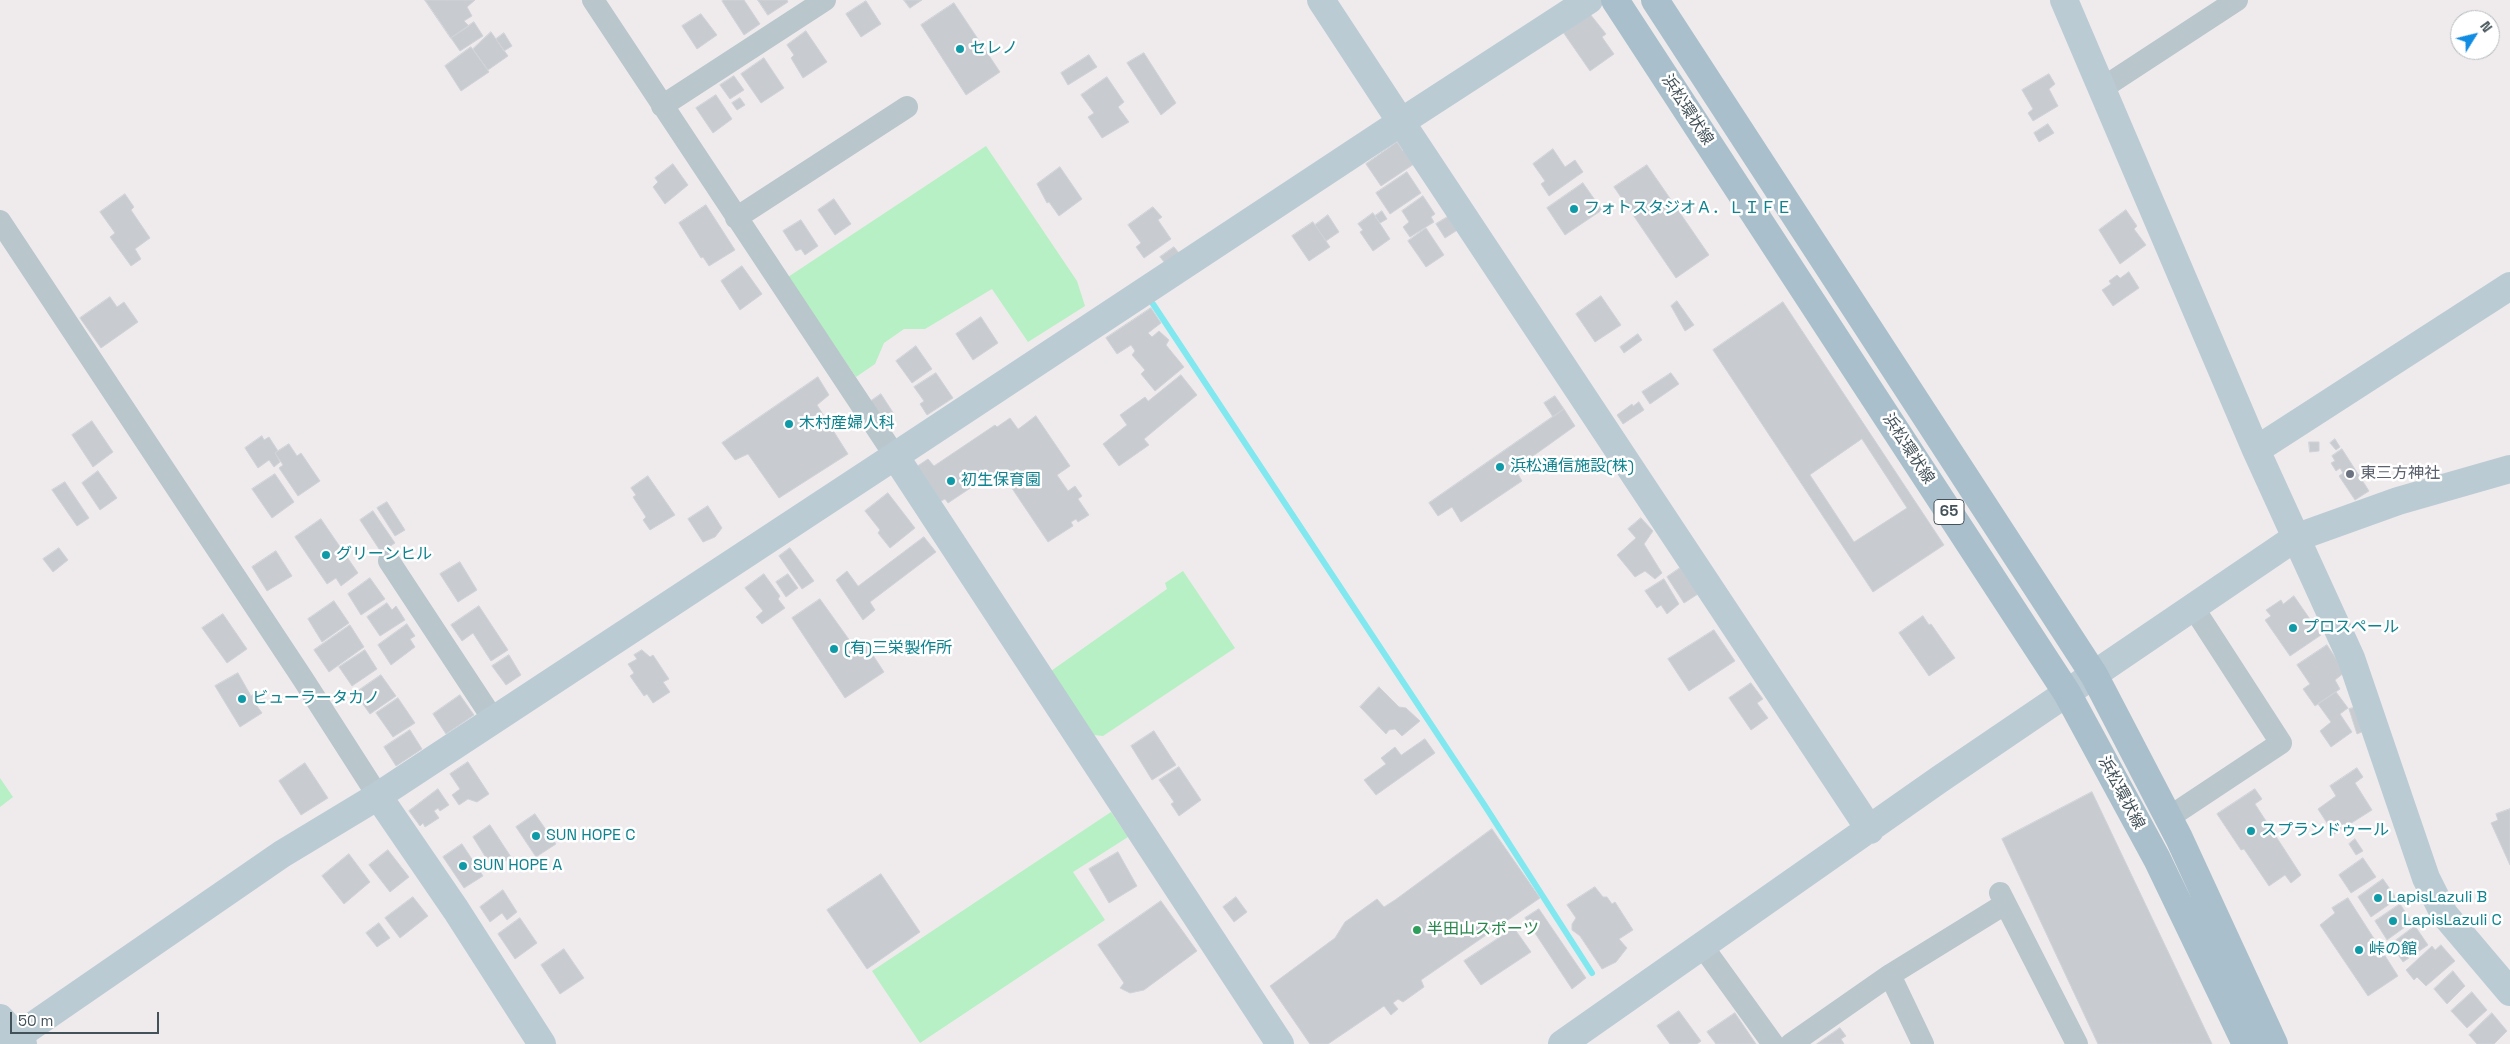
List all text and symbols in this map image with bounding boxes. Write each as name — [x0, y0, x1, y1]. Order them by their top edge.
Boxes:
north arrow — [2450, 10, 2500, 60]
text: N — [2476, 18, 2496, 36]
place label: セレノ — [970, 39, 1018, 59]
marker: セレノ — [954, 43, 966, 55]
street label: 浜松環状線 — [1657, 71, 1717, 149]
place label: フォトスタジオＡ．ＬＩＦＥ — [1584, 199, 1792, 219]
marker: フォトスタジオＡ．ＬＩＦＥ — [1568, 203, 1580, 215]
street label: 浜松環状線 — [1878, 410, 1938, 488]
place label: 木村産婦人科 — [799, 414, 895, 434]
marker: 木村産婦人科 — [783, 418, 795, 430]
place label: 浜松通信施設(株) — [1510, 457, 1634, 477]
marker: 浜松通信施設(株) — [1494, 461, 1506, 473]
place label: 東三方神社 — [2360, 464, 2440, 484]
marker: 東三方神社 — [2344, 468, 2356, 480]
place label: 初生保育園 — [961, 471, 1041, 491]
marker: 初生保育園 — [945, 475, 957, 487]
road number: 65 — [1934, 500, 1964, 524]
place label: グリーンヒル — [336, 545, 432, 565]
marker: グリーンヒル — [320, 549, 332, 561]
place label: プロスペール — [2303, 618, 2399, 638]
marker: プロスペール — [2287, 622, 2299, 634]
place label: (有)三栄製作所 — [844, 639, 952, 659]
marker: (有)三栄製作所 — [828, 643, 840, 655]
place label: ビューラータカノ — [252, 689, 380, 709]
marker: ビューラータカノ — [236, 693, 248, 705]
street label: 浜松環状線 — [2094, 753, 2148, 833]
place label: スプランドゥール — [2261, 821, 2389, 841]
marker: スプランドゥール — [2245, 825, 2257, 837]
place label: SUN HOPE C — [546, 826, 635, 846]
marker: SUN HOPE C — [530, 830, 542, 842]
place label: SUN HOPE A — [473, 856, 562, 876]
marker: SUN HOPE A — [457, 860, 469, 872]
place label: LapisLazuli B — [2388, 888, 2487, 908]
marker: LapisLazuli B — [2372, 892, 2384, 904]
place label: LapisLazuli C — [2403, 911, 2502, 931]
marker: LapisLazuli C — [2387, 915, 2399, 927]
place label: 半田山スポーツ — [1427, 920, 1539, 940]
marker: 半田山スポーツ — [1411, 924, 1423, 936]
place label: 峠の館 — [2369, 940, 2417, 960]
marker: 峠の館 — [2353, 944, 2365, 956]
scale bar — [12, 1002, 161, 1034]
text: 50 m — [18, 1011, 53, 1030]

